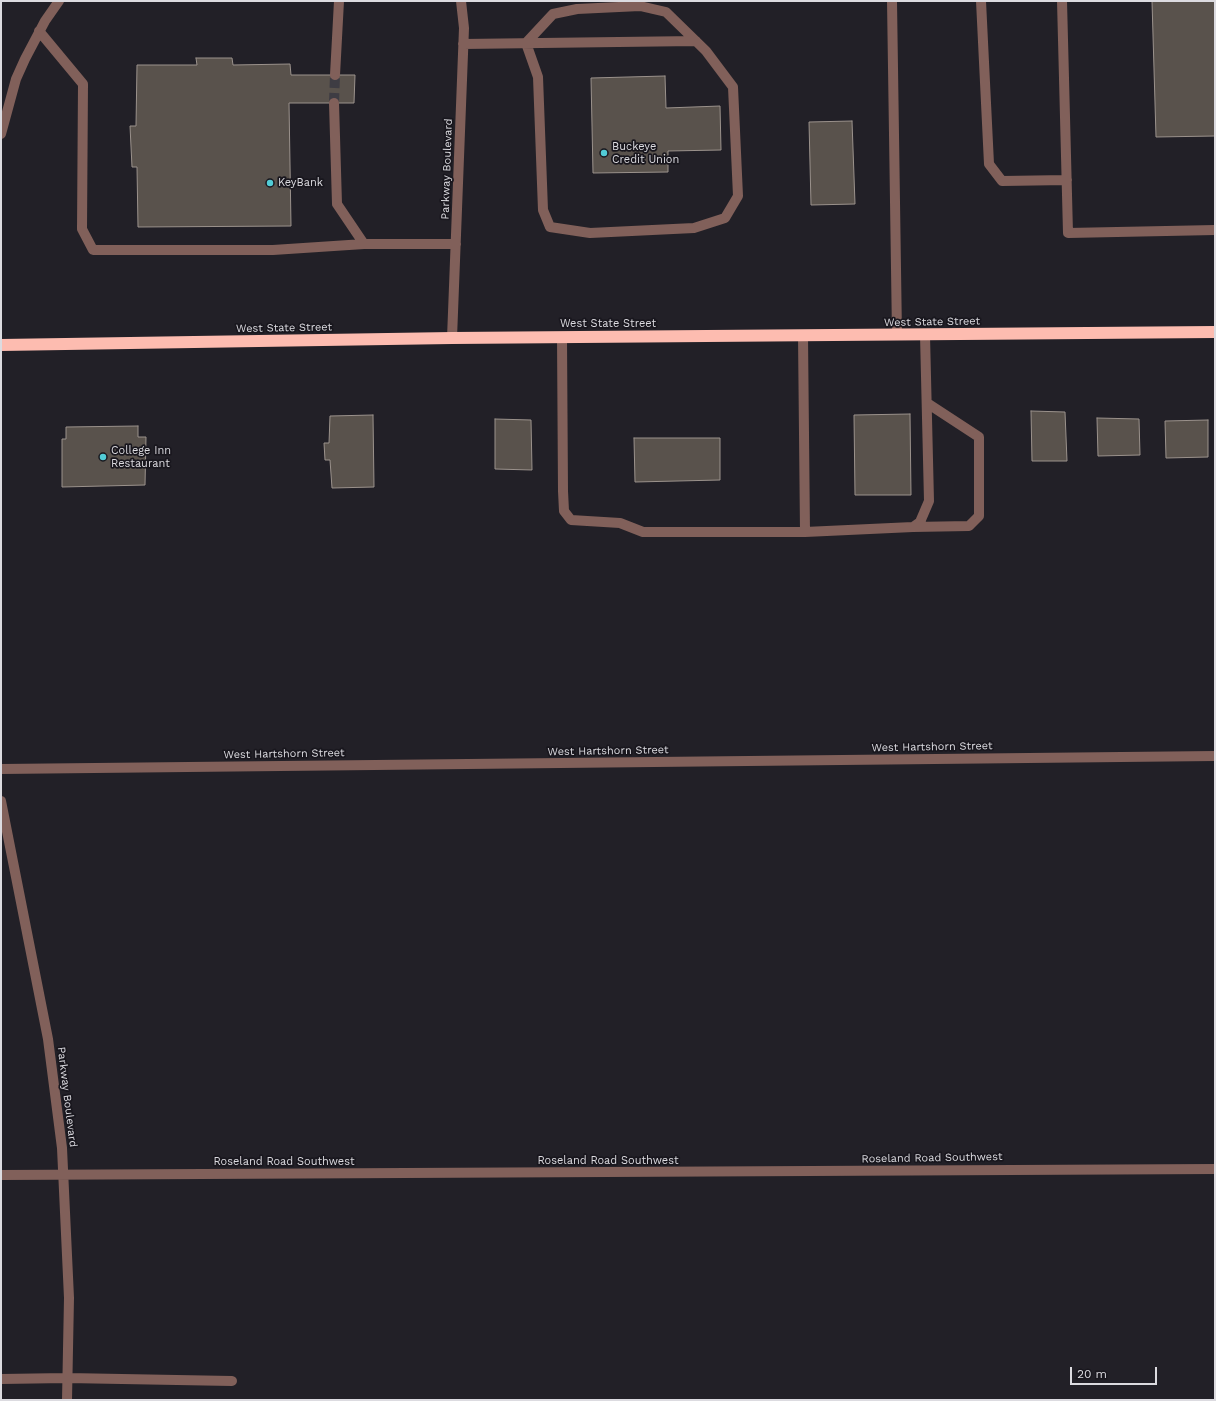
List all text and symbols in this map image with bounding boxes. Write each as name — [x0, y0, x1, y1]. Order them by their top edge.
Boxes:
street label: Parkway Boulevard — [439, 118, 455, 220]
place label: Buckeye Credit Union — [612, 140, 679, 166]
marker: Buckeye Credit Union — [599, 148, 609, 158]
place label: KeyBank — [278, 176, 323, 190]
marker: KeyBank — [265, 178, 275, 188]
street label: West State Street — [884, 315, 980, 329]
street label: West State Street — [560, 317, 656, 331]
street label: West State Street — [236, 321, 332, 335]
place label: College Inn Restaurant — [111, 444, 171, 470]
marker: College Inn Restaurant — [98, 452, 108, 462]
street label: West Hartshorn Street — [871, 739, 993, 755]
street label: West Hartshorn Street — [547, 743, 669, 759]
street label: West Hartshorn Street — [223, 746, 345, 762]
street label: Parkway Boulevard — [54, 1046, 80, 1148]
street label: Roseland Road Southwest — [861, 1150, 1003, 1166]
street label: Roseland Road Southwest — [537, 1154, 679, 1168]
street label: Roseland Road Southwest — [213, 1155, 355, 1169]
scale bar — [1072, 1359, 1159, 1385]
text: 20 m — [1077, 1367, 1107, 1381]

